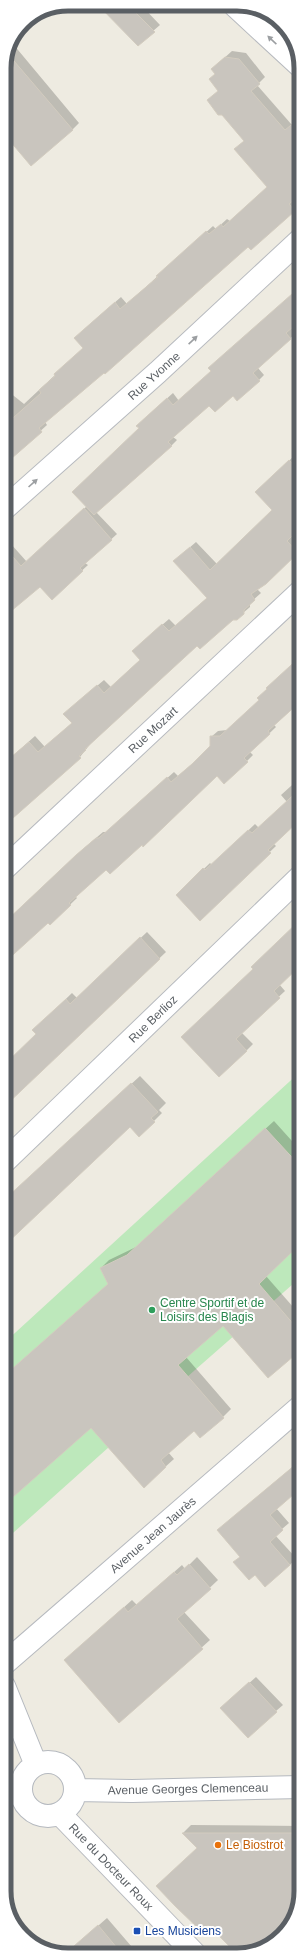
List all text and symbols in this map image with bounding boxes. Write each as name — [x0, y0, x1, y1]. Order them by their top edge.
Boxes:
one-way arrow — [267, 35, 277, 45]
one-way arrow — [188, 336, 198, 345]
street label: Rue Yvonne — [125, 349, 183, 403]
one-way arrow — [29, 479, 38, 488]
street label: Rue Mozart — [126, 703, 181, 756]
street label: Rue Berlioz — [126, 992, 180, 1046]
place label: Centre Sportif et de Loisirs des Blagis — [160, 1296, 264, 1324]
marker: Centre Sportif et de Loisirs des Blagis — [147, 1305, 157, 1315]
street label: Avenue Jean Jaurès — [107, 1494, 199, 1576]
street label: Avenue Georges Clemenceau — [108, 1781, 268, 1797]
street label: Rue du Docteur Roux — [66, 1821, 156, 1913]
place label: Le Biostrot — [226, 1838, 284, 1852]
marker: Le Biostrot — [213, 1840, 223, 1850]
place label: Les Musiciens — [145, 1924, 221, 1938]
marker: Les Musiciens — [132, 1926, 142, 1936]

